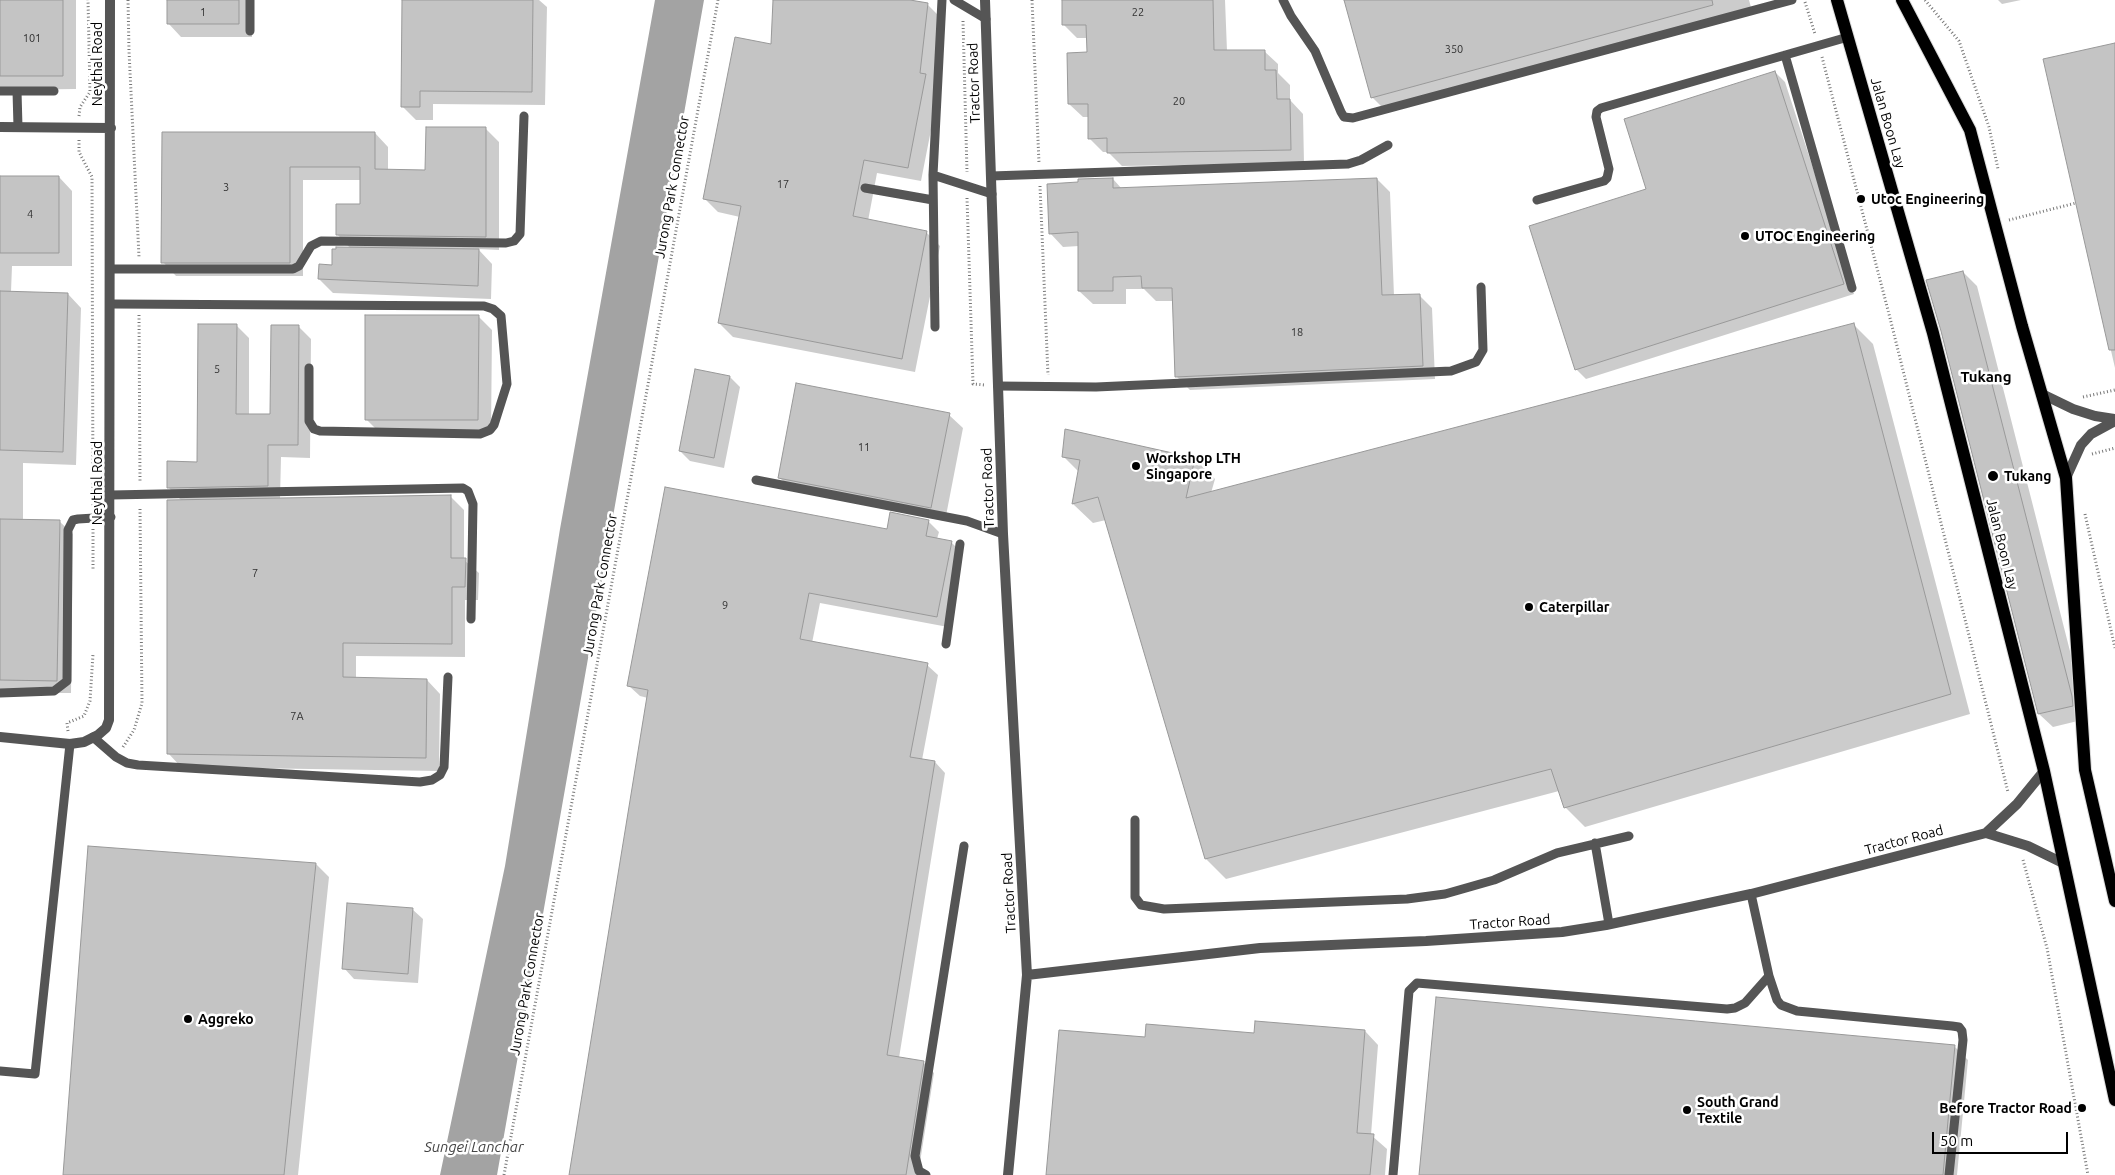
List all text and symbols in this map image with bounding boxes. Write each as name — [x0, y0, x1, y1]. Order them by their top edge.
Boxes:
house number: 1 — [200, 5, 206, 19]
house number: 22 — [1132, 5, 1144, 19]
street label: Neythal Road — [89, 22, 105, 106]
house number: 101 — [23, 31, 41, 45]
street label: Tractor Road — [964, 42, 984, 124]
house number: 350 — [1445, 42, 1463, 56]
street label: Jalan Boon Lay — [1867, 76, 1909, 170]
house number: 20 — [1173, 94, 1185, 108]
street label: Jurong Park Connector — [651, 114, 693, 260]
house number: 17 — [777, 177, 789, 191]
house number: 3 — [223, 180, 229, 194]
place label: Utoc Engineering — [1871, 191, 1984, 207]
marker: Utoc Engineering — [1855, 193, 1867, 205]
house number: 4 — [27, 207, 33, 221]
place label: UTOC Engineering — [1755, 228, 1875, 244]
marker: UTOC Engineering — [1739, 230, 1751, 242]
house number: 18 — [1291, 325, 1303, 339]
house number: 5 — [214, 362, 220, 376]
district label: Tukang — [1961, 368, 2011, 386]
house number: 11 — [858, 440, 870, 454]
street label: Neythal Road — [89, 441, 105, 525]
street label: Tractor Road — [978, 447, 998, 529]
place label: Workshop LTH Singapore — [1146, 450, 1241, 482]
marker: Workshop LTH Singapore — [1130, 460, 1142, 472]
place label: Tukang — [2004, 468, 2052, 484]
marker: Tukang — [1986, 469, 2000, 483]
street label: Jalan Boon Lay — [1983, 497, 2021, 591]
street label: Jurong Park Connector — [579, 512, 621, 658]
house number: 7 — [252, 566, 258, 580]
house number: 9 — [722, 598, 728, 612]
place label: Caterpillar — [1539, 599, 1610, 615]
marker: Caterpillar — [1523, 601, 1535, 613]
house number: 7A — [290, 709, 304, 723]
street label: Tractor Road — [1863, 821, 1945, 859]
street label: Tractor Road — [998, 852, 1020, 934]
street label: Jurong Park Connector — [506, 911, 548, 1057]
street label: Tractor Road — [1469, 911, 1551, 933]
place label: Aggreko — [198, 1011, 254, 1027]
marker: Aggreko — [182, 1013, 194, 1025]
place label: South Grand Textile — [1697, 1094, 1779, 1126]
place label: Before Tractor Road — [1939, 1100, 2072, 1116]
marker: Before Tractor Road — [2076, 1102, 2088, 1114]
marker: South Grand Textile — [1681, 1104, 1693, 1116]
scale bar — [1935, 1122, 2071, 1154]
text: 50 m — [1940, 1132, 1973, 1149]
water label: Sungei Lanchar — [424, 1138, 524, 1156]

